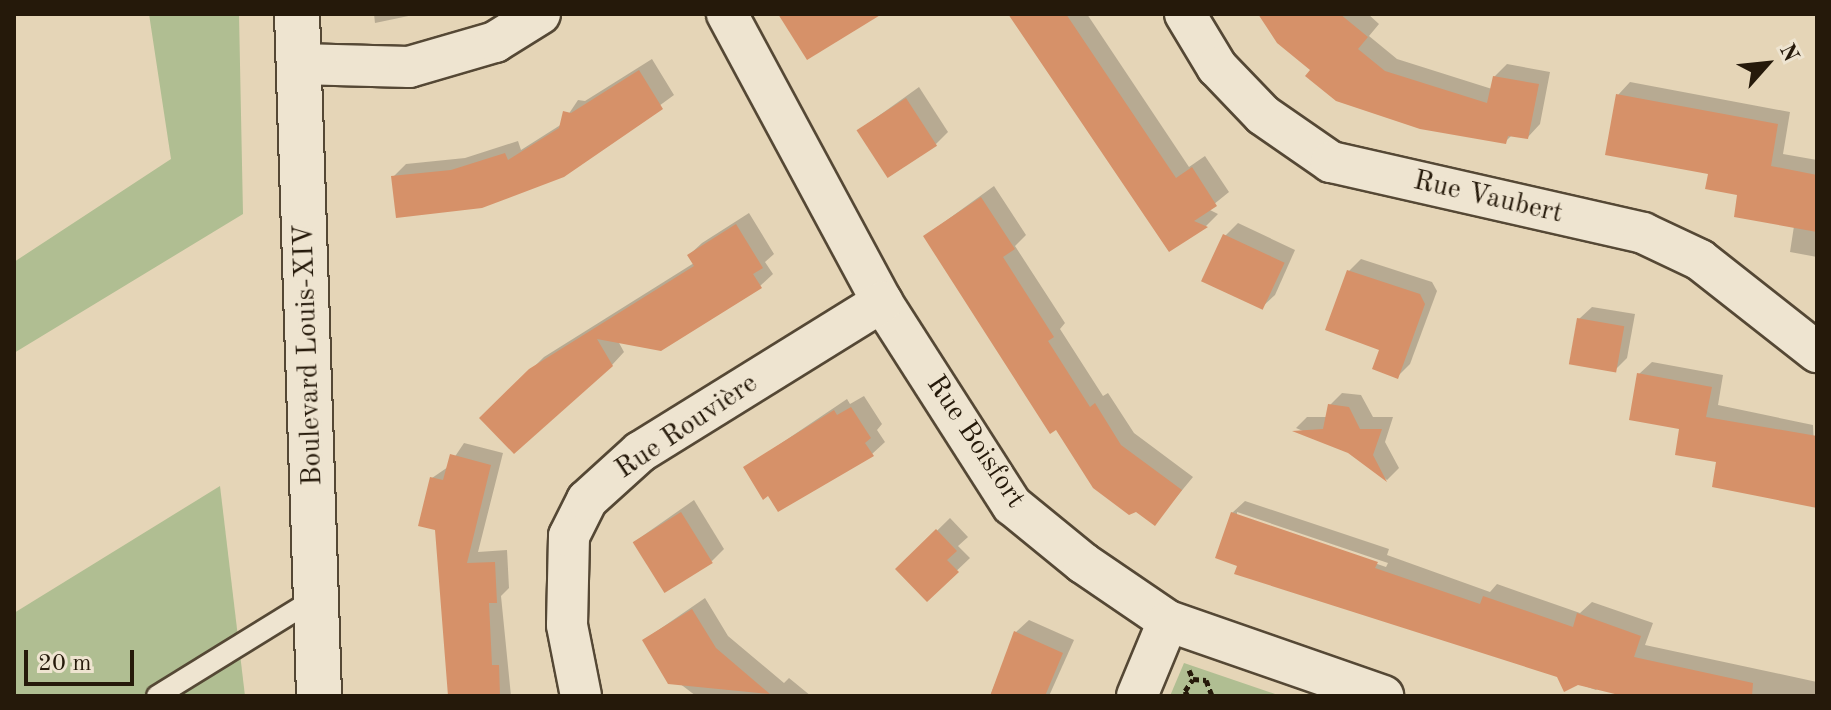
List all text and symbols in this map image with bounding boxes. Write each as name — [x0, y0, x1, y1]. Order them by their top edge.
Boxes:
north arrow — [1727, 24, 1807, 104]
text: N — [1775, 41, 1802, 66]
street label: Rue Vaubert — [1410, 164, 1566, 232]
street label: Boulevard Louis-XIV — [288, 224, 330, 486]
street label: Rue Rouvière — [610, 367, 764, 487]
street label: Rue Boisfort — [918, 369, 1032, 515]
scale bar — [28, 634, 138, 684]
text: 20 m — [38, 652, 92, 676]

